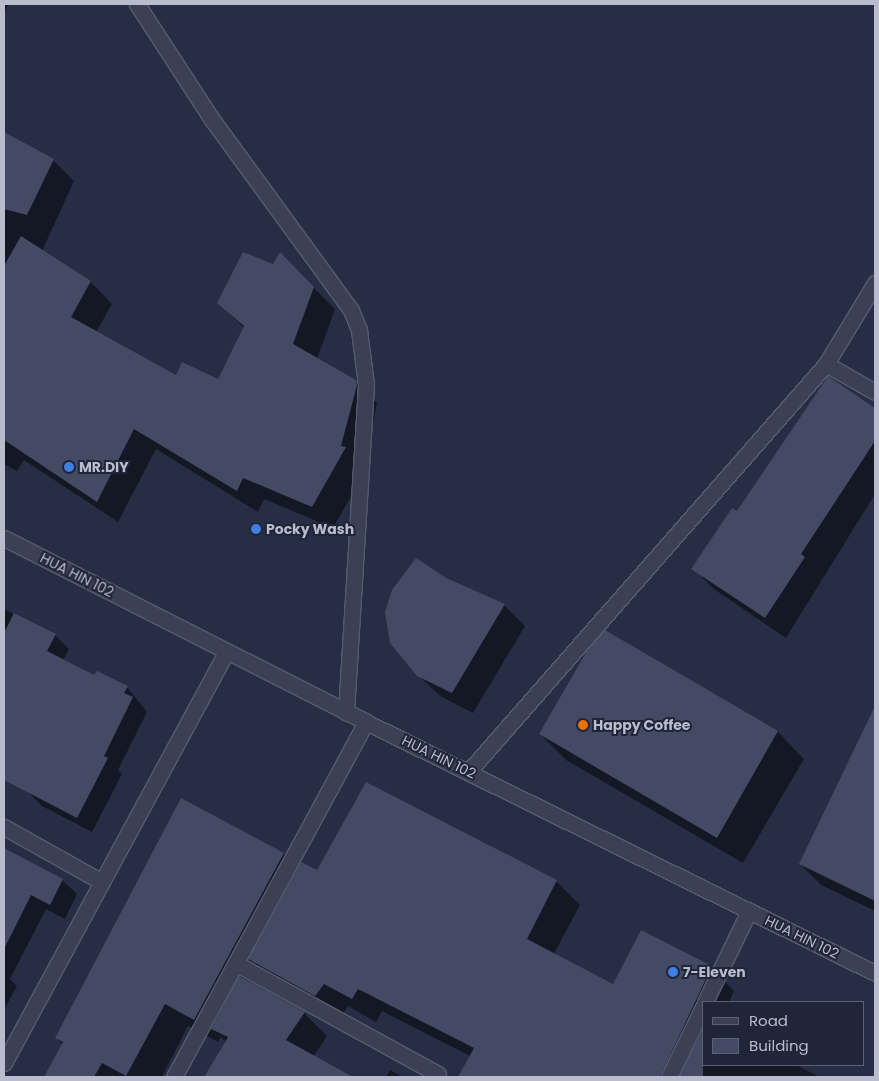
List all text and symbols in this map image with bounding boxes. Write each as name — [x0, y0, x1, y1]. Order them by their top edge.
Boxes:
place label: MR.DIY — [79, 459, 129, 475]
marker: MR.DIY — [63, 461, 75, 473]
place label: Pocky Wash — [266, 521, 354, 537]
marker: Pocky Wash — [250, 523, 262, 535]
street label: HUA HIN 102 — [37, 549, 117, 601]
place label: Happy Coffee — [593, 717, 690, 733]
marker: Happy Coffee — [577, 719, 589, 731]
street label: HUA HIN 102 — [399, 732, 479, 782]
street label: HUA HIN 102 — [762, 912, 842, 962]
place label: 7-Eleven — [683, 964, 746, 980]
marker: 7-Eleven — [667, 966, 679, 978]
legend — [702, 1001, 864, 1066]
text: Road — [749, 1010, 788, 1031]
text: Building — [749, 1035, 809, 1056]

